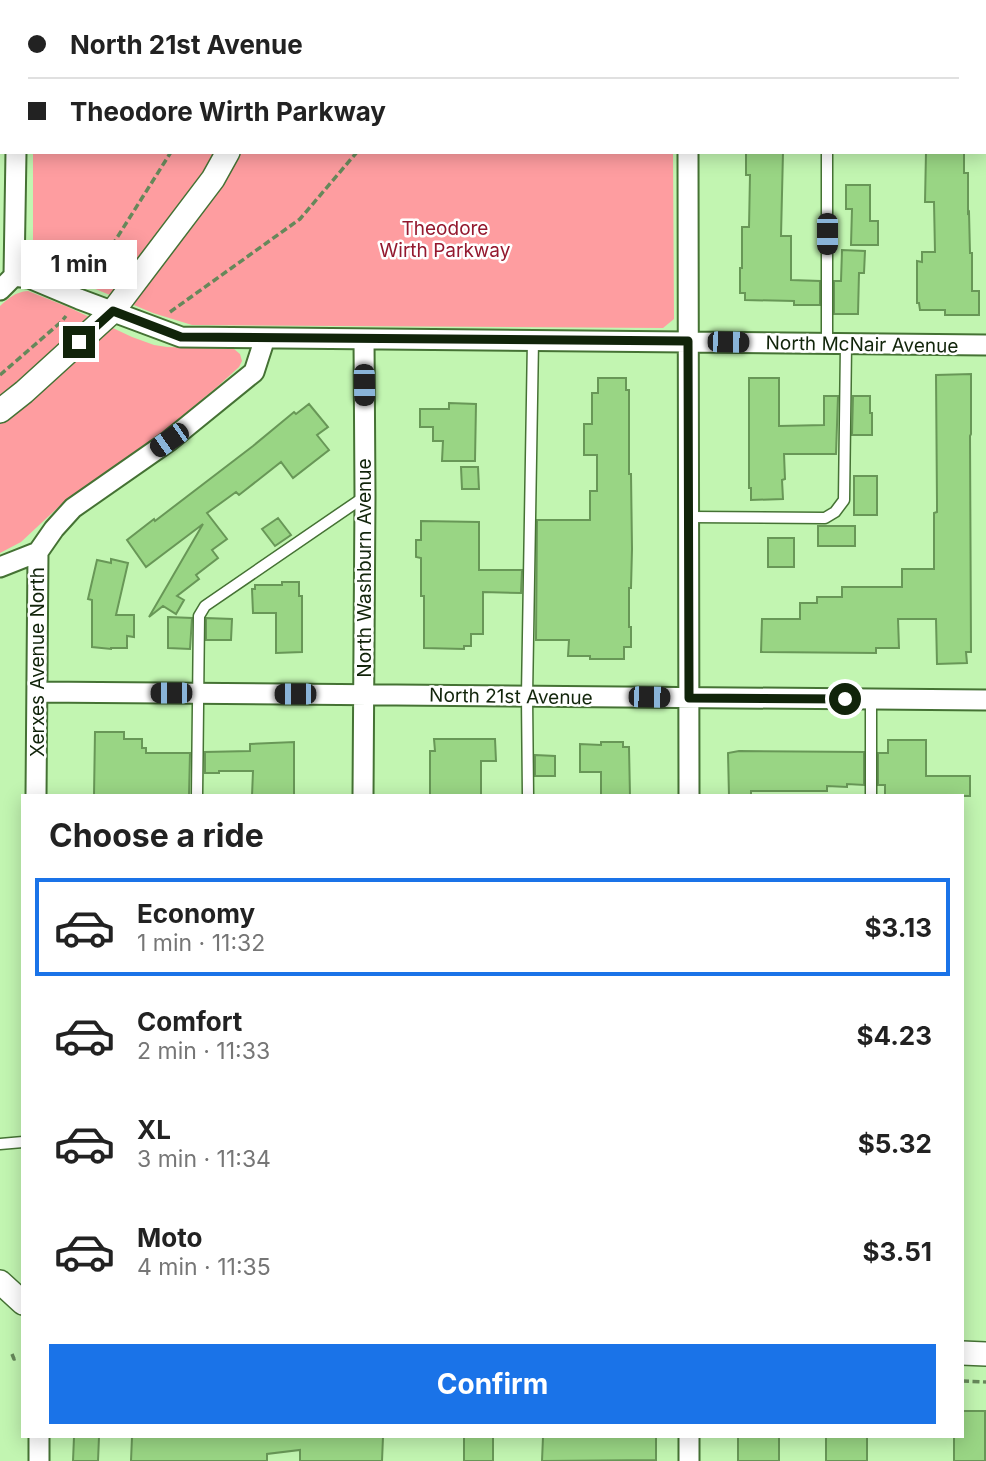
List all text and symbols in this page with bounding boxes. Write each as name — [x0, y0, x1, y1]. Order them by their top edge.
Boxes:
text: North 21st Avenue — [70, 29, 303, 60]
text: Theodore Wirth Parkway — [70, 96, 386, 127]
car — [817, 213, 838, 255]
park label: Theodore Wirth Parkway — [380, 217, 511, 262]
callout: 1 min — [21, 240, 137, 290]
text: 1 min — [51, 250, 107, 278]
route end — [63, 326, 95, 358]
car — [707, 331, 750, 353]
street label: North McNair Avenue — [765, 331, 959, 358]
car — [354, 364, 375, 406]
car — [146, 419, 193, 461]
street label: North Washburn Avenue — [353, 458, 376, 678]
street label: Xerxes Avenue North — [26, 567, 49, 757]
car — [151, 683, 193, 704]
route start — [829, 683, 861, 715]
car — [275, 684, 317, 705]
street label: North 21st Avenue — [429, 684, 593, 709]
car — [628, 686, 671, 708]
text: Choose a ride — [49, 816, 264, 855]
icon: car — [53, 896, 116, 959]
text: Economy — [137, 898, 255, 929]
text: $3.13 — [864, 912, 932, 943]
text: 1 min · 11:32 — [137, 929, 265, 957]
icon: car — [53, 1004, 116, 1067]
text: Comfort — [137, 1006, 242, 1037]
text: $4.23 — [856, 1020, 932, 1051]
text: 2 min · 11:33 — [137, 1037, 270, 1065]
icon: car — [53, 1112, 116, 1175]
text: XL — [137, 1114, 171, 1145]
text: $5.32 — [858, 1128, 932, 1159]
text: 3 min · 11:34 — [137, 1145, 271, 1173]
icon: car — [53, 1220, 116, 1283]
text: Moto — [137, 1222, 202, 1253]
text: $3.51 — [862, 1236, 932, 1267]
text: 4 min · 11:35 — [137, 1253, 271, 1281]
button: Confirm — [49, 1344, 936, 1424]

